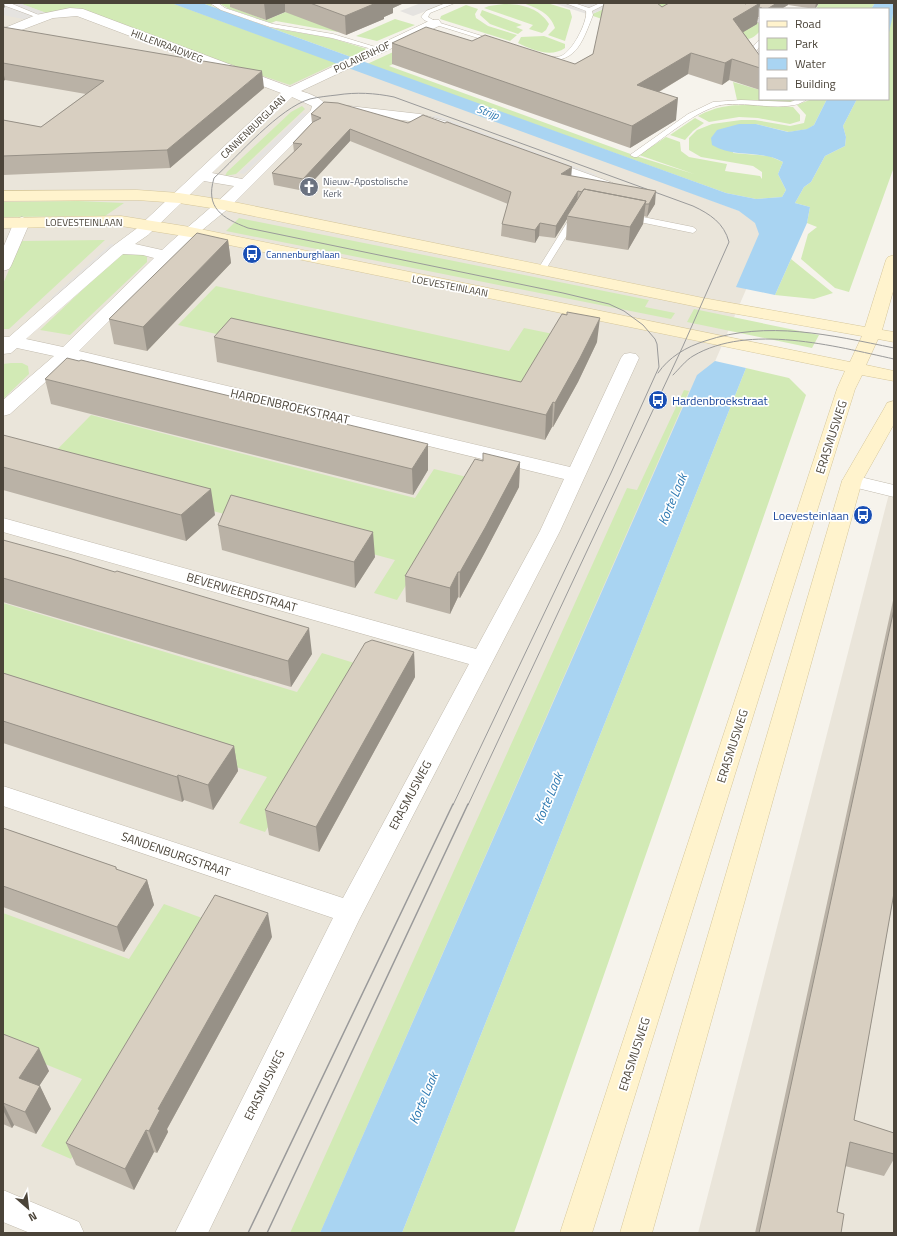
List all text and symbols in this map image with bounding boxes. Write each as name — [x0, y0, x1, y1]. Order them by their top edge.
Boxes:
legend — [759, 8, 889, 100]
text: Road — [795, 14, 821, 33]
street label: HILLENRAADWEG — [129, 25, 205, 67]
text: Park — [795, 34, 818, 53]
street label: POLANENHOF — [331, 37, 393, 77]
text: Water — [795, 54, 826, 73]
text: Building — [795, 74, 836, 93]
street label: CANNENBURGLAAN — [217, 92, 289, 162]
water label: Strijp — [475, 101, 502, 124]
place label: Nieuw-Apostolische Kerk — [323, 174, 408, 201]
church icon: Nieuw-Apostolische Kerk — [298, 176, 320, 198]
street label: LOEVESTEINLAAN — [46, 215, 122, 230]
bus stop icon: Cannenburghlaan — [241, 243, 263, 265]
place label: Cannenburghlaan — [266, 247, 340, 262]
street label: LOEVESTEINLAAN — [411, 271, 489, 301]
street label: HARDENBROEKSTRAAT — [229, 383, 352, 429]
bus stop icon: Hardenbroekstraat — [647, 389, 669, 411]
place label: Hardenbroekstraat — [672, 391, 768, 410]
street label: ERASMUSWEG — [810, 398, 852, 476]
water label: Korte Laak — [652, 468, 693, 528]
bus stop icon: Loevesteinlaan — [852, 504, 874, 526]
place label: Loevesteinlaan — [773, 506, 849, 525]
street label: BEVERWEERDSTRAAT — [184, 567, 300, 617]
street label: ERASMUSWEG — [711, 707, 753, 785]
street label: ERASMUSWEG — [384, 757, 436, 833]
water label: Korte Laak — [528, 767, 569, 827]
street label: SANDENBURGSTRAAT — [119, 826, 234, 882]
street label: ERASMUSWEG — [613, 1015, 655, 1093]
street label: ERASMUSWEG — [239, 1046, 289, 1124]
water label: Korte Laak — [403, 1067, 444, 1127]
north arrow — [8, 1188, 48, 1228]
text: N — [26, 1208, 40, 1226]

